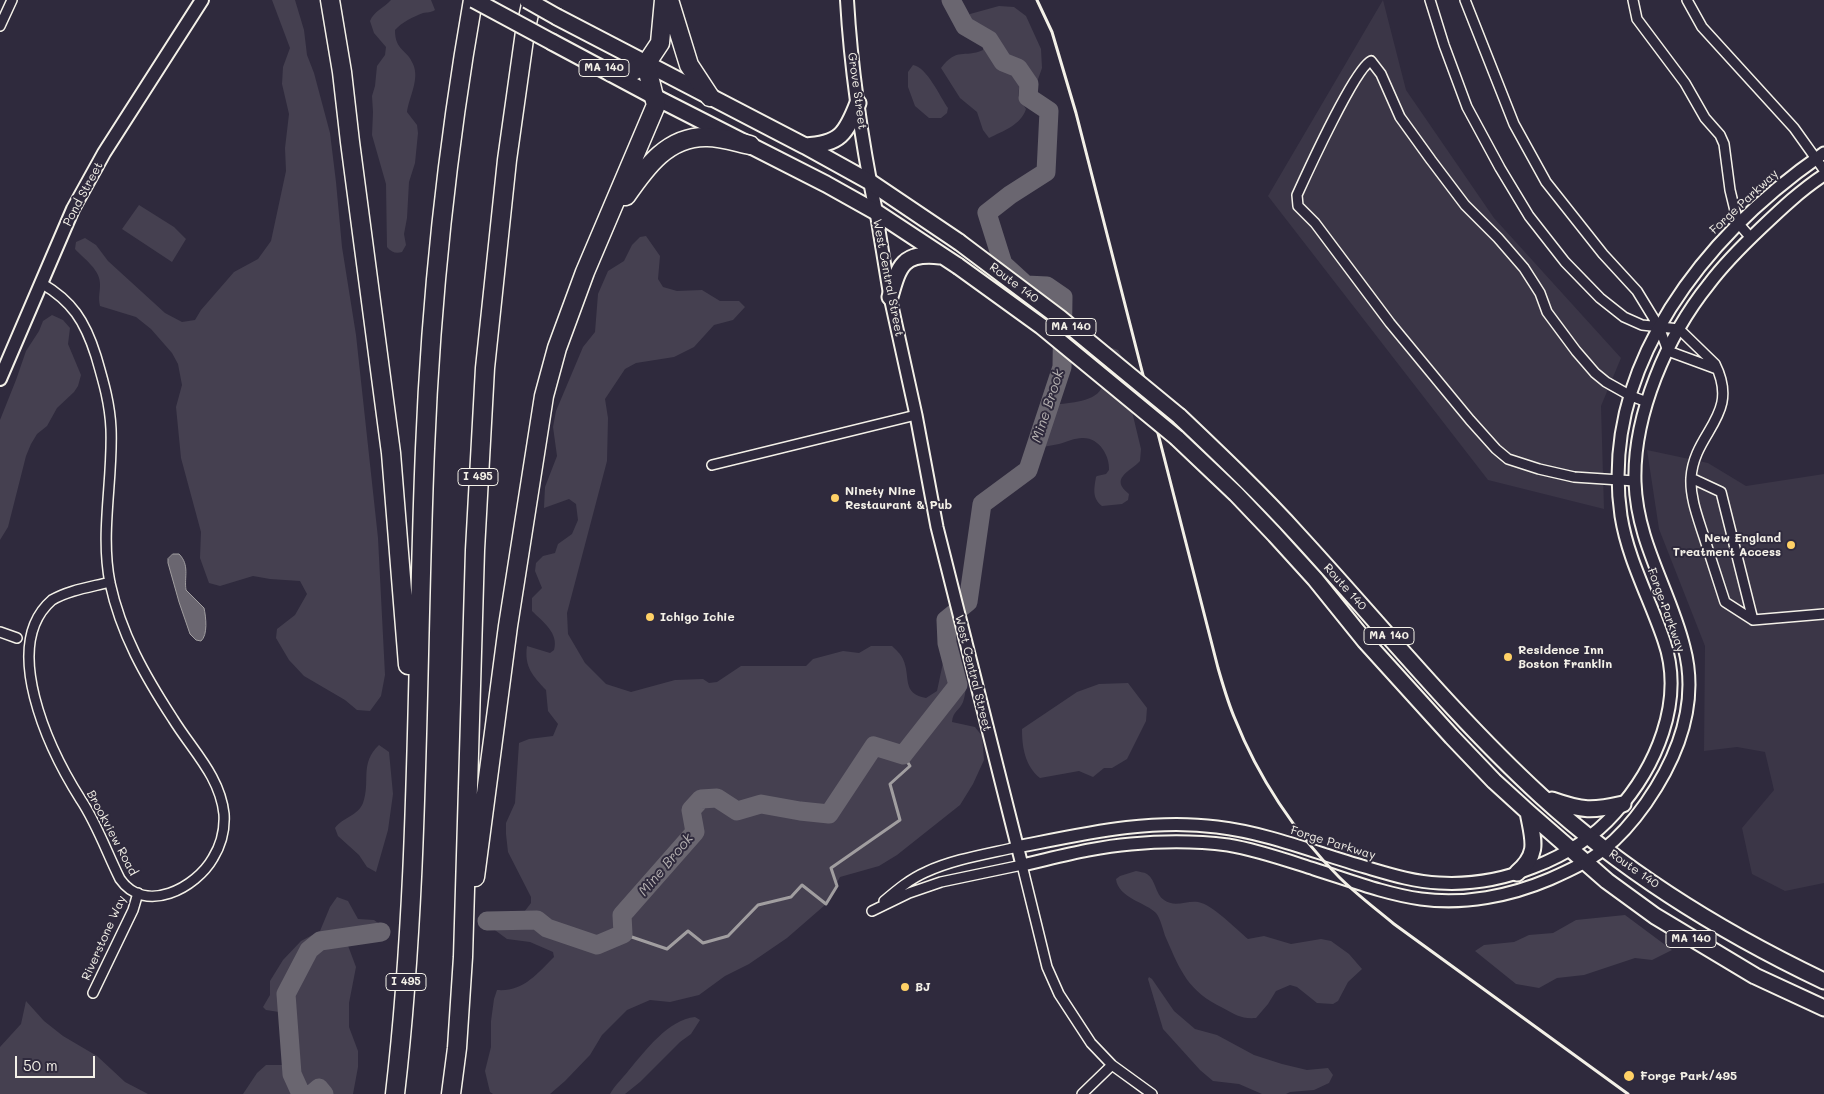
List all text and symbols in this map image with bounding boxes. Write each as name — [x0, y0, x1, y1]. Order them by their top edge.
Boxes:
street label: Grove Street — [844, 51, 870, 131]
road number: MA 140 — [579, 59, 629, 76]
street label: Pond Street — [60, 159, 106, 229]
street label: Forge Parkway — [1707, 167, 1781, 237]
street label: West Central Street — [870, 218, 906, 338]
street label: Route 140 — [987, 260, 1041, 306]
road number: MA 140 — [1046, 318, 1096, 336]
water label: Mine Brook — [1028, 367, 1068, 445]
road number: I 495 — [458, 468, 498, 486]
place label: Ninety Nine Restaurant & Pub — [845, 484, 952, 512]
marker: Ninety Nine Restaurant & Pub — [829, 492, 841, 504]
place label: New England Treatment Access — [1673, 531, 1781, 559]
marker: New England Treatment Access — [1785, 539, 1797, 551]
street label: Route 140 — [1320, 561, 1370, 613]
street label: Forge Parkway — [1644, 566, 1688, 654]
place label: Ichigo Ichie — [660, 610, 735, 624]
marker: Ichigo Ichie — [644, 611, 656, 623]
street label: West Central Street — [952, 613, 994, 733]
road number: MA 140 — [1364, 628, 1414, 644]
place label: Residence Inn Boston Franklin — [1518, 643, 1612, 671]
marker: Residence Inn Boston Franklin — [1502, 651, 1514, 663]
street label: Brookview Road — [83, 788, 141, 878]
street label: Forge Parkway — [1289, 823, 1377, 863]
water label: Mine Brook — [635, 830, 697, 900]
street label: Route 140 — [1606, 847, 1662, 891]
street label: Riverstone Way — [79, 893, 129, 983]
road number: MA 140 — [1666, 931, 1716, 948]
road number: I 495 — [386, 974, 426, 990]
place label: BJ — [915, 980, 931, 994]
marker: BJ — [899, 981, 911, 993]
scale bar — [18, 1046, 98, 1078]
text: 50 m — [23, 1055, 58, 1075]
marker: Forge Park/495 — [1622, 1069, 1636, 1083]
place label: Forge Park/495 — [1640, 1069, 1737, 1083]

